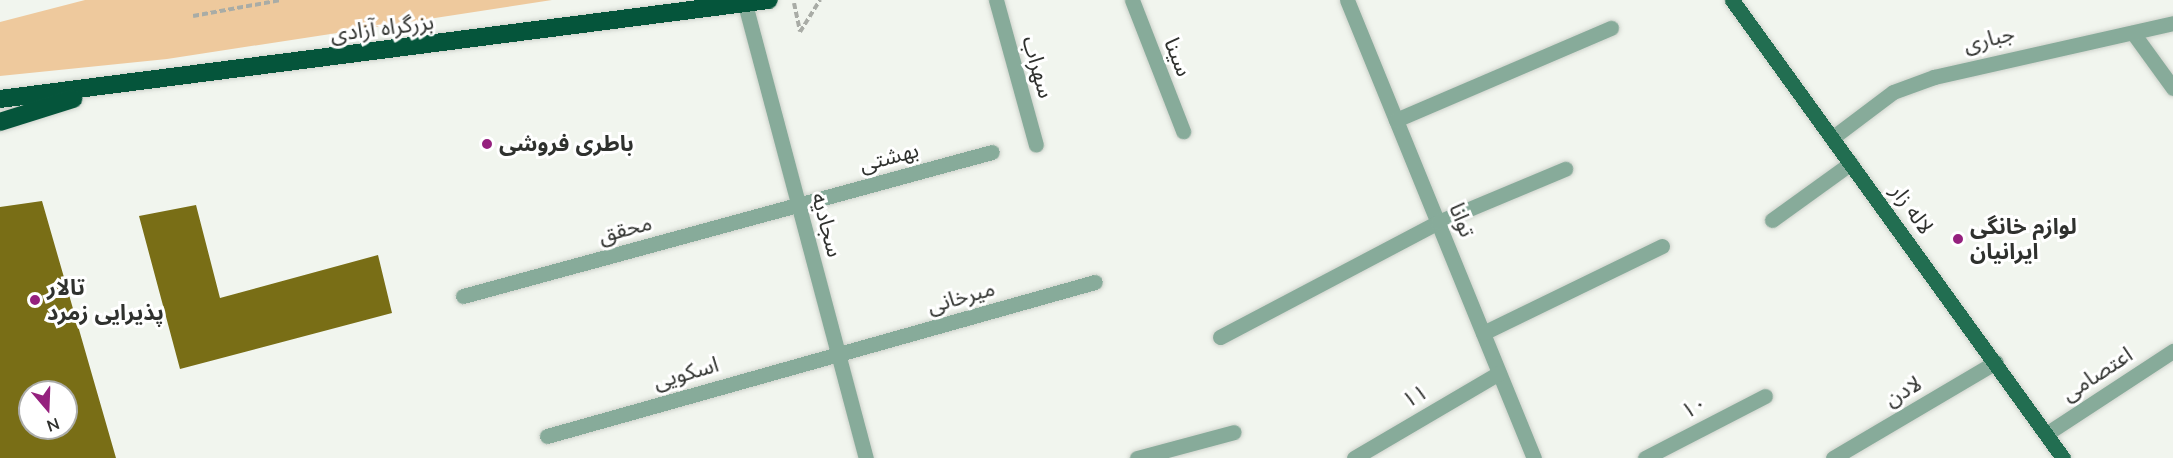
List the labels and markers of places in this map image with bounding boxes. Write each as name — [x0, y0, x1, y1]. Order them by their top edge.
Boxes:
place label: باطری فروشی — [499, 131, 634, 157]
marker: باطری فروشی — [480, 137, 494, 151]
place label: لوازم خانگی ایرانیان — [1970, 213, 2077, 264]
marker: لوازم خانگی ایرانیان — [1951, 232, 1965, 246]
place label: تالار پذیرایی زمرد — [47, 274, 164, 326]
marker: تالار پذیرایی زمرد — [28, 293, 42, 307]

